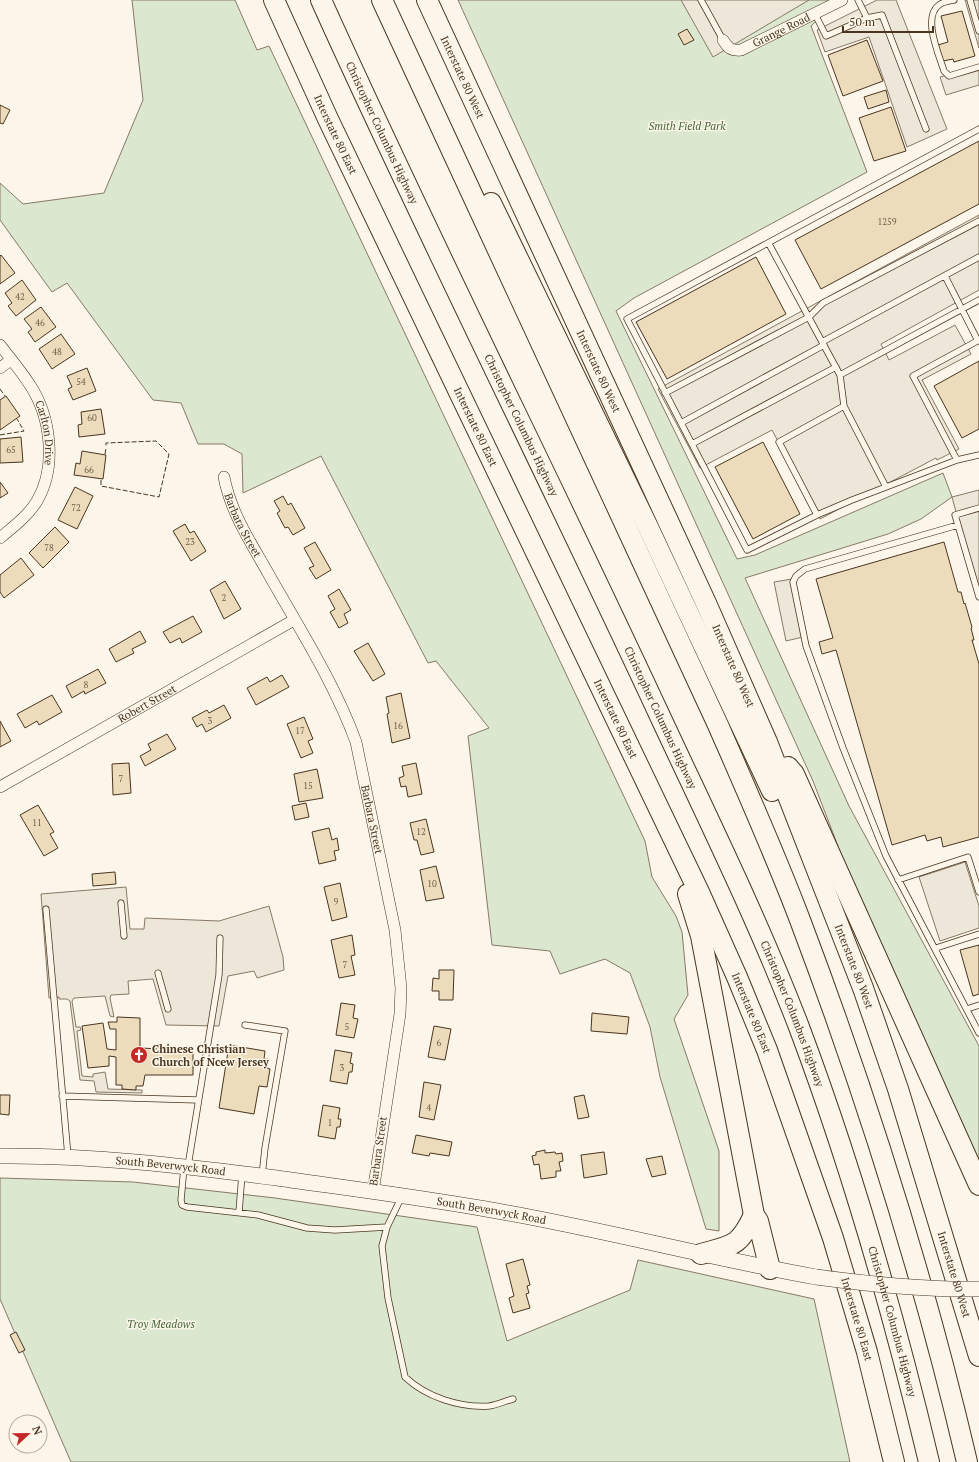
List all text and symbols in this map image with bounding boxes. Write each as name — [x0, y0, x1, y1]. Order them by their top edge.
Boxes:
scale bar — [843, 8, 933, 34]
street label: Grange Road — [750, 10, 812, 50]
text: 50 m — [849, 14, 876, 29]
street label: Interstate 80 West — [438, 34, 488, 121]
street label: Christopher Columbus Highway — [343, 59, 422, 207]
street label: Interstate 80 East — [311, 93, 360, 177]
park label: Smith Field Park — [648, 119, 726, 133]
house number: 1259 — [877, 216, 897, 228]
house number: 42 — [15, 291, 25, 303]
house number: 46 — [35, 317, 45, 329]
street label: Interstate 80 West — [574, 328, 624, 415]
house number: 48 — [52, 346, 62, 358]
street label: Christopher Columbus Highway — [481, 352, 562, 499]
house number: 54 — [76, 376, 86, 388]
street label: Interstate 80 East — [451, 385, 501, 469]
street label: Carlton Drive — [32, 398, 56, 466]
house number: 60 — [87, 412, 97, 424]
house number: 65 — [6, 444, 16, 456]
house number: 66 — [84, 464, 94, 476]
street label: Barbara Street — [221, 491, 265, 560]
house number: 72 — [71, 502, 81, 514]
house number: 23 — [185, 536, 195, 548]
house number: 78 — [44, 542, 54, 554]
house number: 2 — [222, 592, 227, 604]
street label: Interstate 80 West — [709, 622, 758, 710]
street label: Christopher Columbus Highway — [621, 644, 700, 791]
street label: Interstate 80 East — [591, 677, 641, 761]
house number: 8 — [84, 679, 89, 691]
street label: Robert Street — [115, 681, 179, 726]
house number: 3 — [208, 715, 213, 727]
house number: 16 — [393, 720, 403, 732]
house number: 17 — [295, 725, 305, 737]
house number: 7 — [119, 773, 124, 785]
house number: 15 — [303, 780, 313, 792]
street label: Barbara Street — [358, 784, 386, 855]
house number: 11 — [32, 817, 42, 829]
house number: 12 — [416, 826, 426, 838]
house number: 10 — [427, 878, 437, 890]
house number: 9 — [334, 896, 339, 908]
street label: Interstate 80 West — [832, 922, 877, 1011]
street label: Christopher Columbus Highway — [757, 938, 827, 1089]
house number: 7 — [343, 959, 348, 971]
street label: Interstate 80 East — [729, 970, 775, 1055]
house number: 5 — [345, 1021, 350, 1033]
house number: 6 — [437, 1037, 442, 1049]
place label: Chinese Christian Church of Ncew Jersey — [152, 1042, 269, 1069]
church icon: Chinese Christian Church of Ncew Jersey — [129, 1045, 149, 1065]
house number: 3 — [340, 1062, 345, 1074]
house number: 4 — [427, 1102, 432, 1114]
street label: Barbara Street — [366, 1115, 390, 1187]
house number: 1 — [328, 1117, 332, 1129]
street label: South Beverwyck Road — [115, 1153, 226, 1178]
street label: South Beverwyck Road — [436, 1194, 547, 1227]
street label: Interstate 80 West — [935, 1230, 974, 1319]
street label: Christopher Columbus Highway — [865, 1244, 920, 1399]
street label: Interstate 80 East — [838, 1276, 876, 1362]
park label: Troy Meadows — [127, 1317, 195, 1331]
north arrow — [8, 1414, 48, 1454]
text: N — [29, 1424, 46, 1437]

